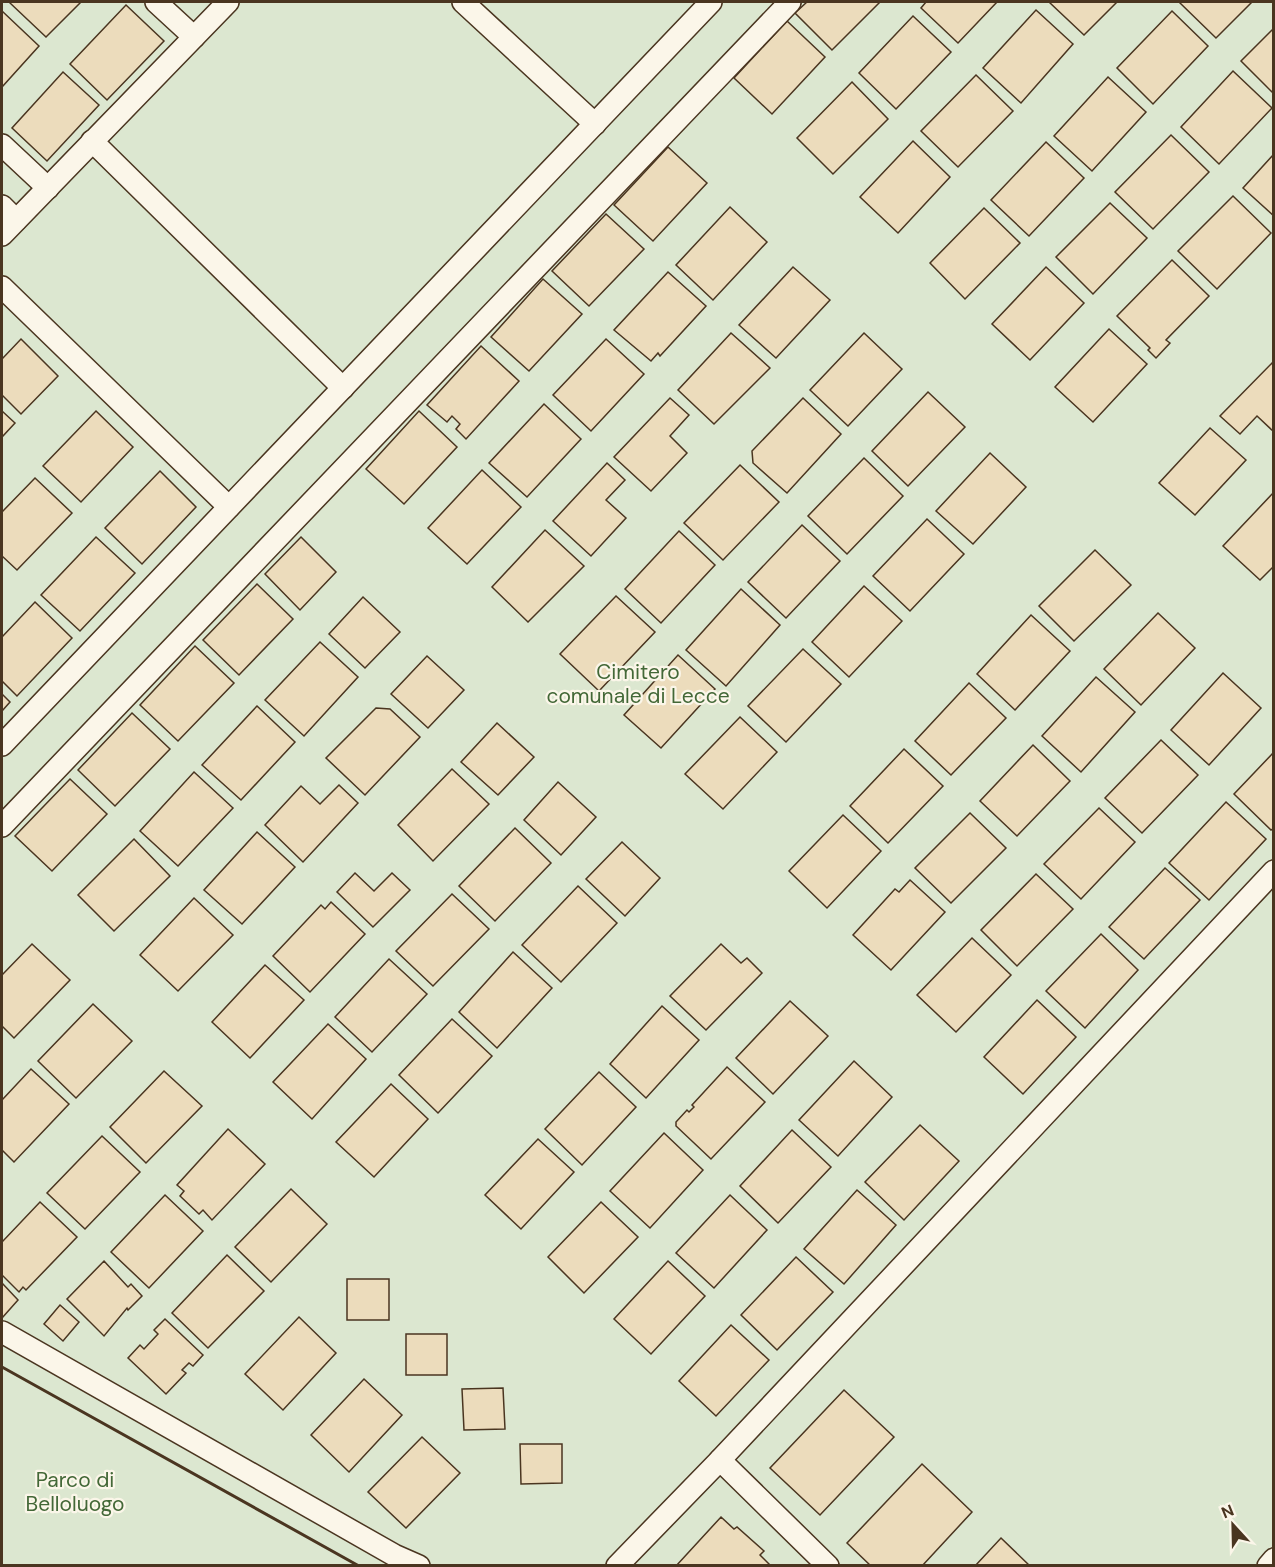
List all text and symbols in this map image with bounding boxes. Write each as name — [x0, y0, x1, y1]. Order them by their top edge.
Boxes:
park label: Cimitero comunale di Lecce — [546, 658, 730, 710]
park label: Parco di Belloluogo — [26, 1466, 124, 1518]
north arrow — [1203, 1495, 1263, 1555]
text: N — [1218, 1500, 1237, 1523]

